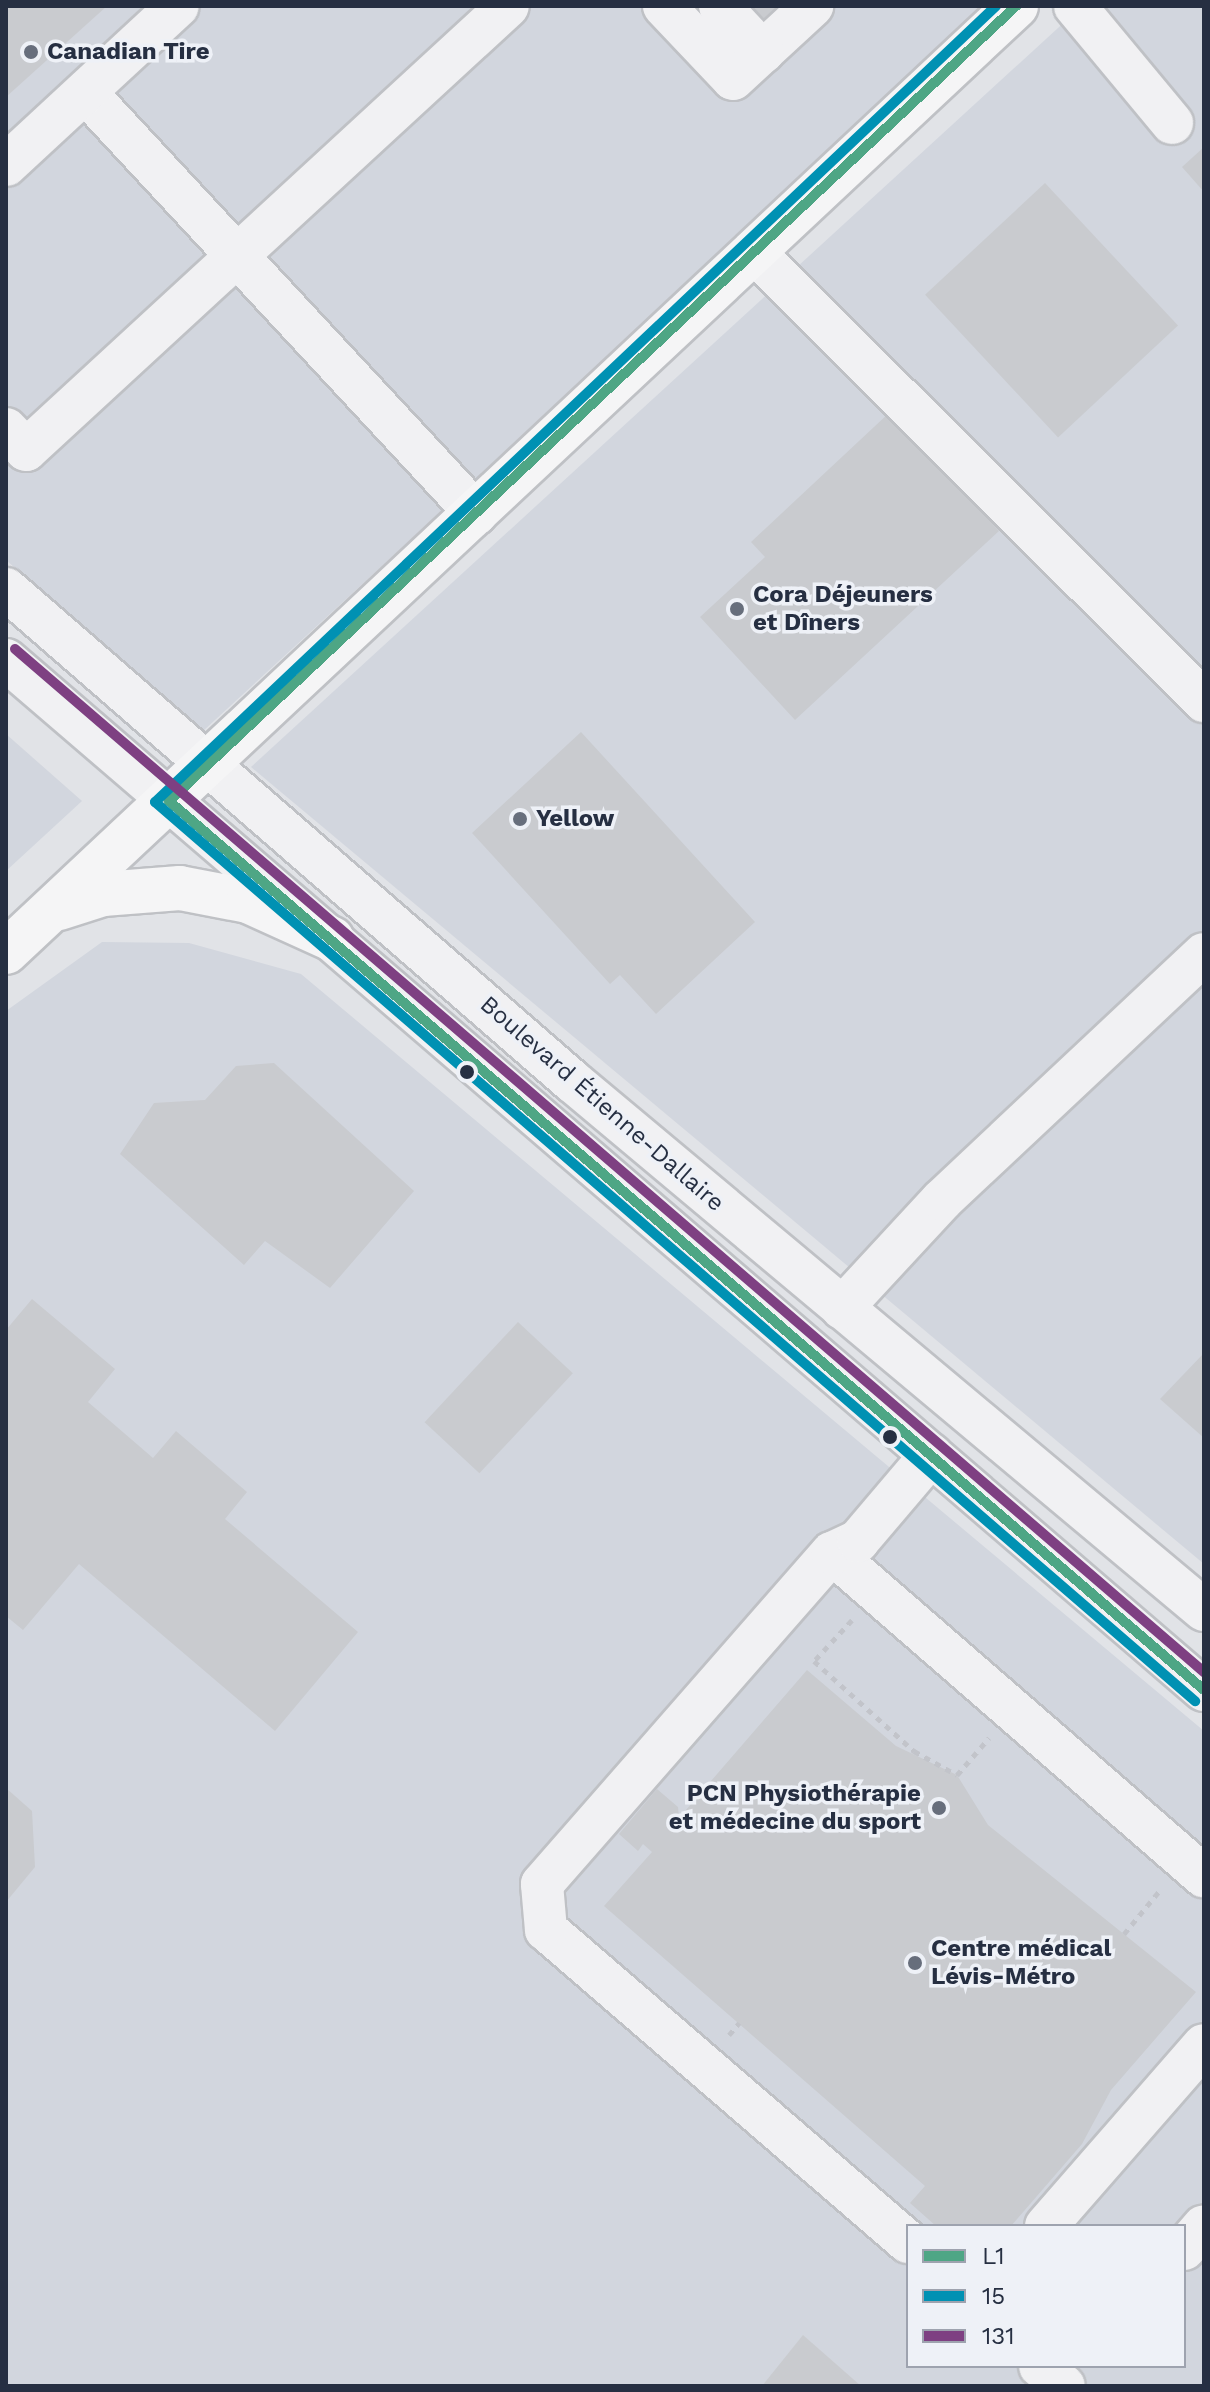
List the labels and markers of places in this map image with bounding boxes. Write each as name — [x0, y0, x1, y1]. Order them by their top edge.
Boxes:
place label: Canadian Tire — [47, 38, 210, 66]
marker: Canadian Tire — [22, 43, 40, 61]
place label: Cora Déjeuners et Dîners — [753, 581, 933, 637]
marker: Cora Déjeuners et Dîners — [728, 600, 746, 618]
place label: Yellow — [536, 805, 614, 833]
marker: Yellow — [511, 810, 529, 828]
unlabelled marker — [459, 1064, 475, 1080]
unlabelled marker — [882, 1429, 898, 1445]
place label: PCN Physiothérapie et médecine du sport — [669, 1780, 921, 1836]
marker: PCN Physiothérapie et médecine du sport — [928, 1797, 950, 1819]
place label: Centre médical Lévis-Métro — [931, 1935, 1111, 1991]
marker: Centre médical Lévis-Métro — [906, 1954, 924, 1972]

